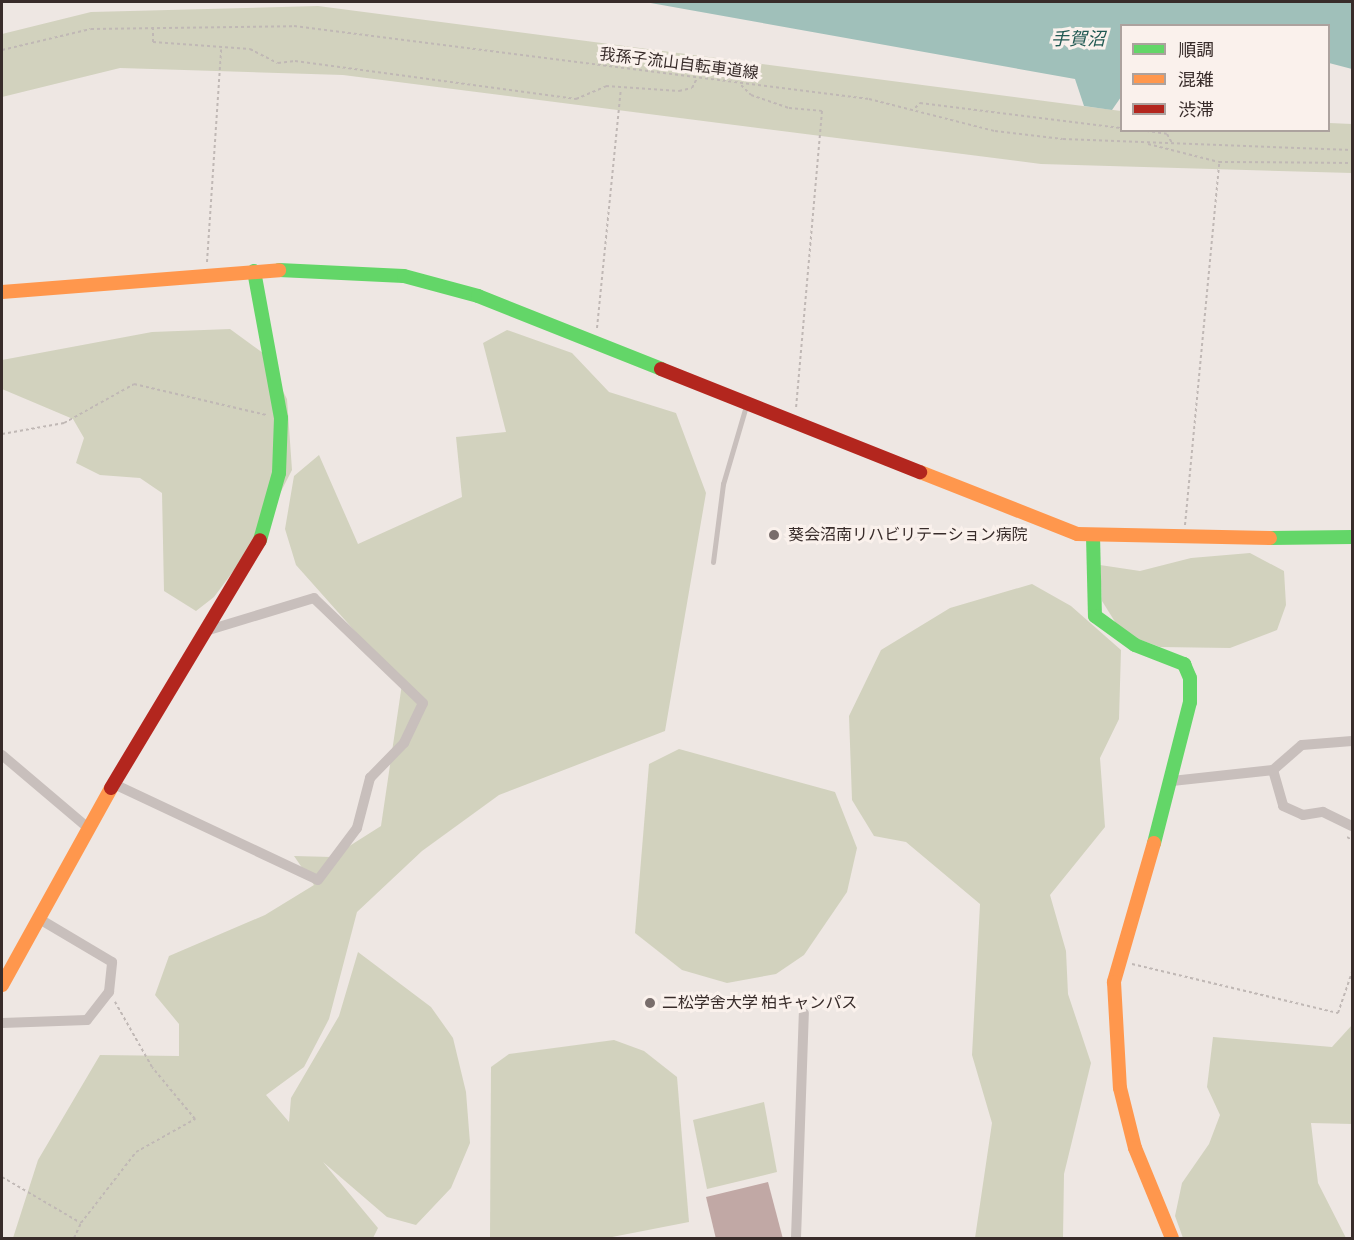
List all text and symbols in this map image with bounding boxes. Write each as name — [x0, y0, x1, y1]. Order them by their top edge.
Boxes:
legend — [1120, 24, 1330, 132]
water label: 手賀沼 — [1051, 29, 1105, 51]
text: 順調 — [1178, 38, 1214, 63]
street label: 我孫子流山自転車道線 — [598, 45, 760, 83]
text: 混雑 — [1178, 68, 1214, 93]
text: 渋滞 — [1178, 98, 1214, 123]
place label: 葵会沼南リハビリテーション病院 — [788, 525, 1028, 545]
marker: 葵会沼南リハビリテーション病院 — [765, 526, 783, 544]
place label: 二松学舍大学 柏キャンパス — [662, 993, 857, 1013]
marker: 二松学舍大学 柏キャンパス — [643, 996, 657, 1010]

